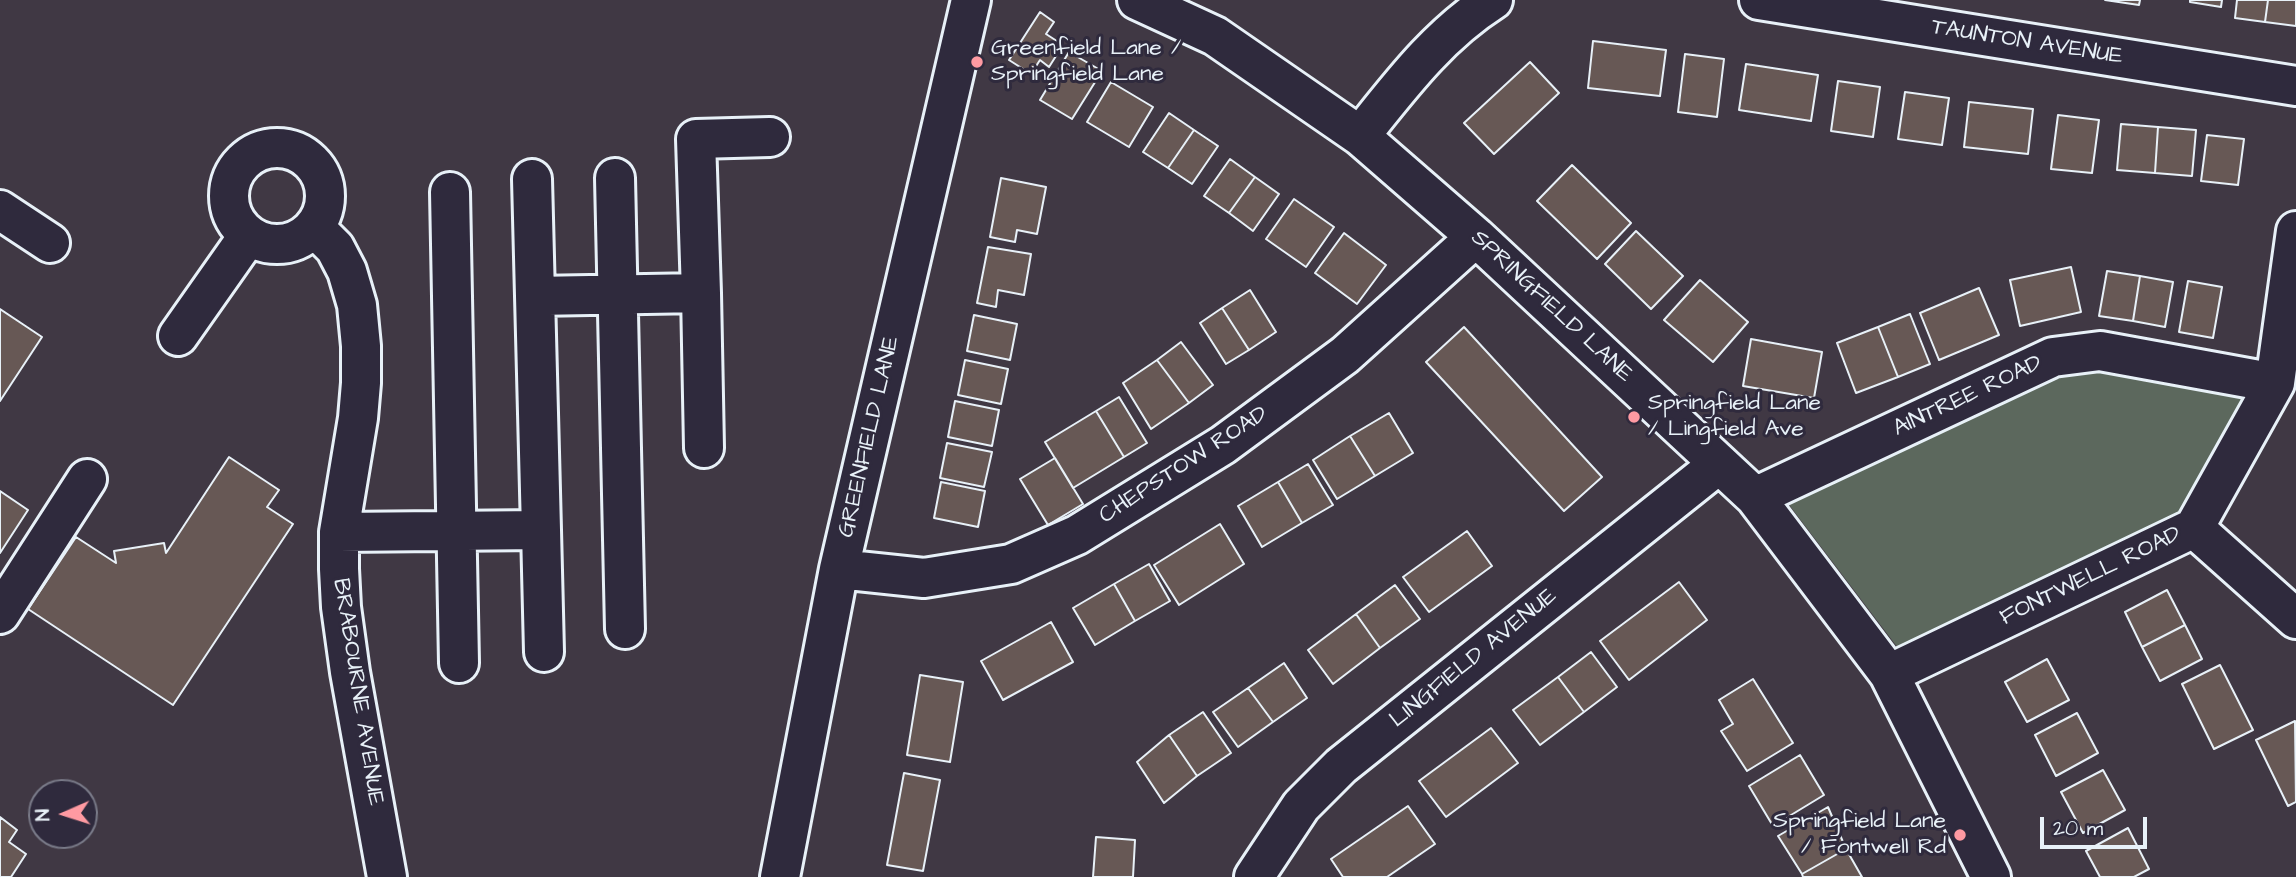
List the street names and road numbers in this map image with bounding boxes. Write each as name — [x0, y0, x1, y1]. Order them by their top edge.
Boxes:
street label: TAUNTON AVENUE — [1929, 14, 2125, 72]
street label: SPRINGFIELD LANE — [1464, 225, 1638, 389]
street label: GREENFIELD LANE — [833, 334, 907, 540]
street label: AINTREE ROAD — [1889, 350, 2047, 444]
street label: CHEPSTOW ROAD — [1095, 401, 1273, 531]
street label: FONTWELL ROAD — [1996, 521, 2186, 633]
street label: BRABOURNE AVENUE — [325, 577, 389, 807]
street label: LINGFIELD AVENUE — [1385, 583, 1563, 735]

